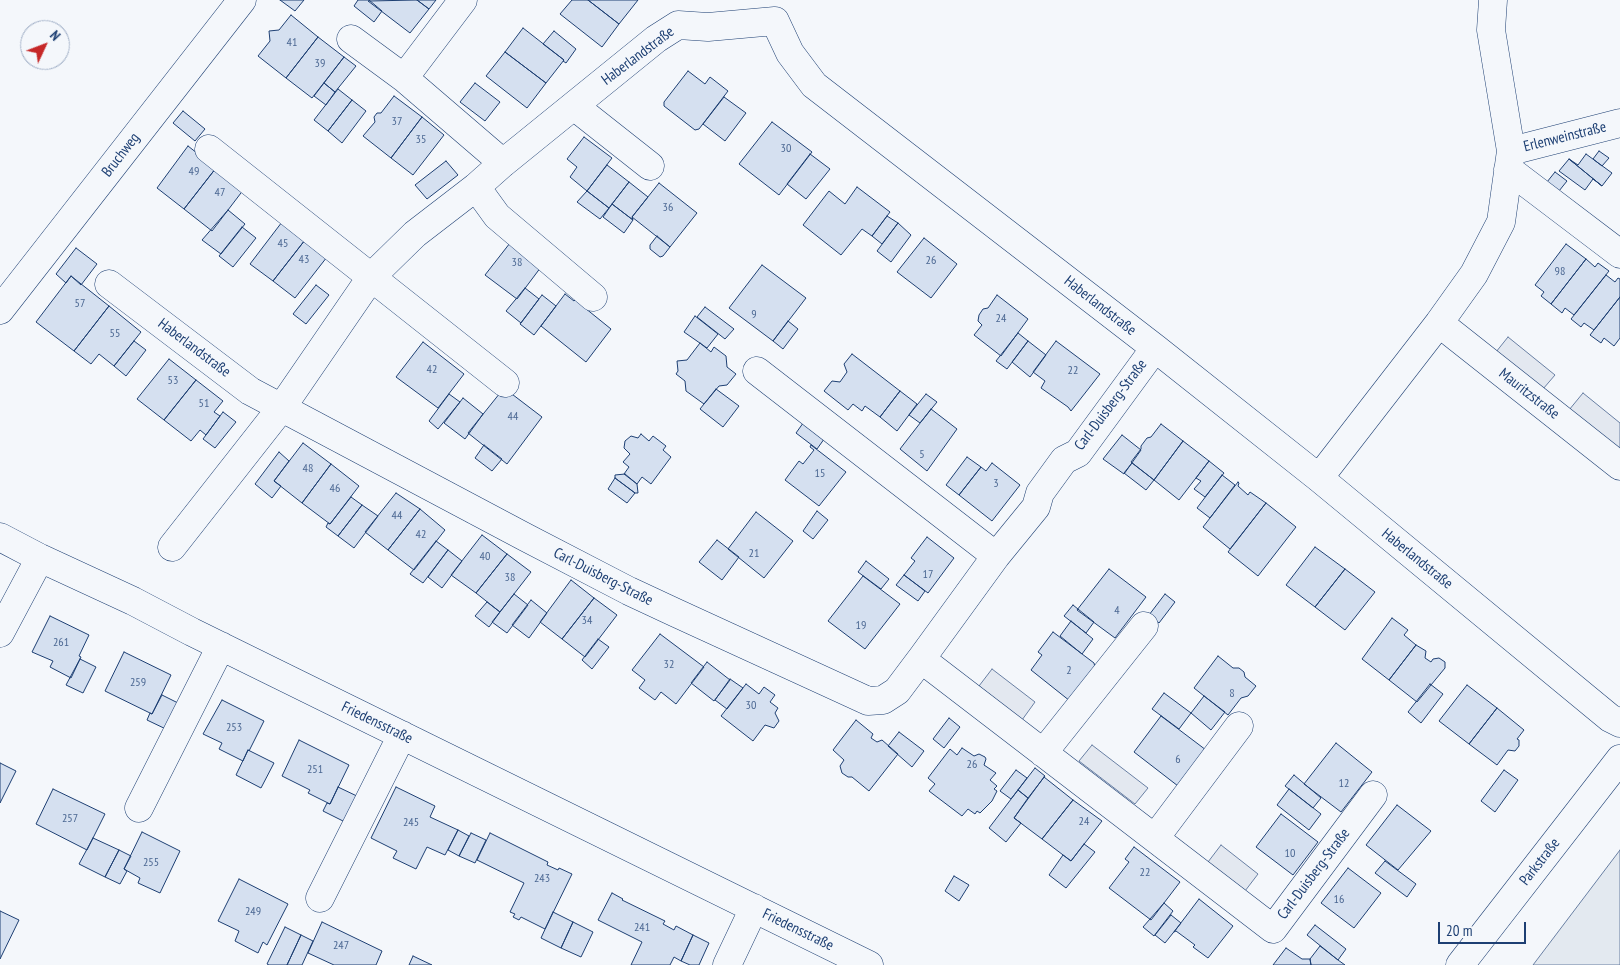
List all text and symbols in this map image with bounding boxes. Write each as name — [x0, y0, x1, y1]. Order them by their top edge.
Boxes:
north arrow — [20, 20, 70, 70]
street label: Haberlandstraße — [598, 23, 678, 89]
text: N — [46, 27, 64, 44]
house number: 41 — [287, 36, 297, 50]
house number: 39 — [315, 57, 325, 71]
house number: 37 — [392, 115, 402, 129]
street label: Erlenweinstraße — [1522, 118, 1608, 156]
street label: Bruchweg — [98, 129, 144, 181]
house number: 35 — [416, 133, 426, 147]
house number: 30 — [781, 142, 791, 156]
house number: 49 — [189, 165, 199, 179]
house number: 47 — [215, 186, 225, 200]
house number: 36 — [663, 201, 673, 215]
house number: 45 — [278, 237, 288, 251]
house number: 43 — [299, 253, 309, 267]
house number: 26 — [926, 254, 936, 268]
house number: 38 — [512, 256, 522, 270]
house number: 98 — [1555, 265, 1565, 279]
street label: Haberlandstraße — [1060, 272, 1140, 340]
house number: 57 — [75, 297, 85, 311]
house number: 9 — [751, 308, 757, 322]
house number: 24 — [996, 312, 1006, 326]
street label: Haberlandstraße — [154, 315, 234, 381]
house number: 55 — [110, 327, 120, 341]
street label: Carl-Duisberg-Straße — [1071, 356, 1151, 454]
house number: 42 — [427, 363, 437, 377]
house number: 22 — [1068, 364, 1078, 378]
street label: Mauritzstraße — [1495, 365, 1563, 423]
house number: 53 — [168, 374, 178, 388]
house number: 51 — [199, 397, 209, 411]
house number: 44 — [508, 410, 518, 424]
house number: 5 — [919, 448, 925, 462]
house number: 48 — [303, 462, 313, 476]
house number: 15 — [815, 467, 825, 481]
house number: 3 — [993, 477, 999, 491]
house number: 46 — [330, 482, 340, 496]
house number: 44 — [392, 509, 402, 523]
street label: Haberlandstraße — [1378, 525, 1456, 593]
house number: 42 — [416, 528, 426, 542]
street label: Carl-Duisberg-Straße — [550, 544, 656, 610]
house number: 21 — [749, 547, 759, 561]
house number: 40 — [480, 550, 490, 564]
house number: 17 — [923, 568, 933, 582]
house number: 38 — [505, 571, 515, 585]
house number: 4 — [1114, 604, 1120, 618]
house number: 34 — [582, 614, 592, 628]
house number: 19 — [856, 619, 866, 633]
house number: 261 — [53, 636, 69, 650]
house number: 32 — [664, 658, 674, 672]
house number: 2 — [1066, 664, 1072, 678]
house number: 259 — [130, 676, 146, 690]
house number: 8 — [1229, 687, 1235, 701]
street label: Friedensstraße — [338, 698, 416, 748]
house number: 30 — [746, 699, 756, 713]
house number: 253 — [226, 721, 242, 735]
house number: 6 — [1175, 753, 1181, 767]
house number: 26 — [967, 758, 977, 772]
house number: 251 — [307, 763, 323, 777]
house number: 12 — [1339, 777, 1349, 791]
house number: 257 — [62, 812, 78, 826]
house number: 24 — [1079, 815, 1089, 829]
house number: 245 — [403, 816, 419, 830]
street label: Carl-Duisberg-Straße — [1274, 825, 1354, 923]
street label: Parkstraße — [1516, 835, 1564, 889]
house number: 10 — [1285, 847, 1295, 861]
house number: 255 — [143, 856, 159, 870]
house number: 22 — [1140, 866, 1150, 880]
house number: 243 — [534, 872, 550, 886]
house number: 16 — [1334, 893, 1344, 907]
house number: 249 — [245, 905, 261, 919]
street label: Friedensstraße — [759, 905, 837, 955]
scale bar — [1440, 912, 1528, 944]
house number: 241 — [634, 921, 650, 935]
text: 20 m — [1446, 921, 1472, 940]
house number: 247 — [333, 939, 349, 953]

